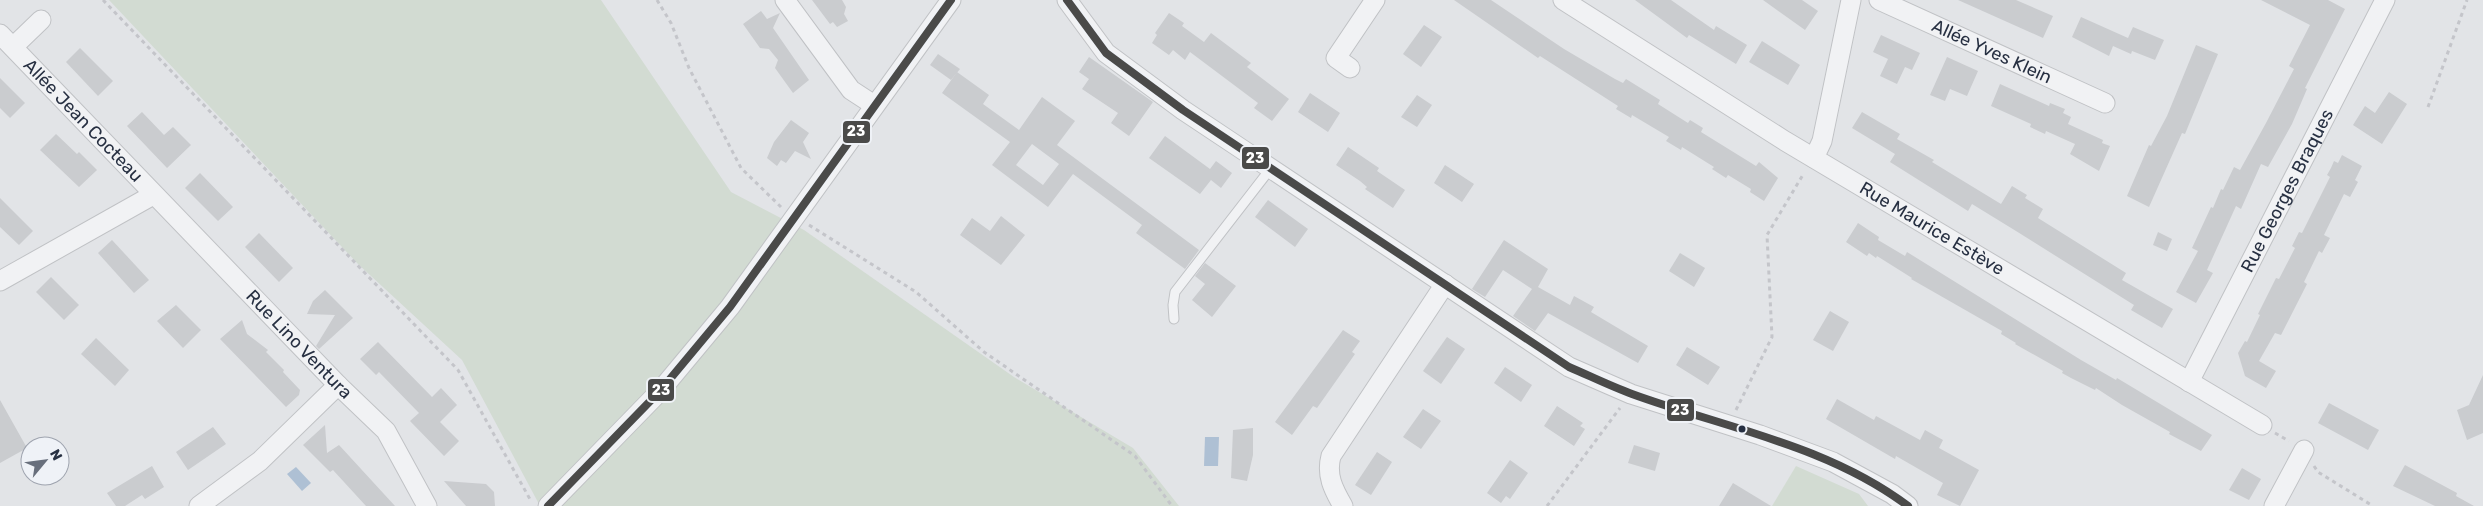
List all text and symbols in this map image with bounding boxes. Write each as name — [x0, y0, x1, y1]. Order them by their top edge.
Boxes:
street label: Allée Yves Klein — [1928, 15, 2055, 88]
street label: Allée Jean Cocteau — [19, 54, 147, 187]
street label: Rue Georges Braques — [2236, 105, 2338, 276]
line badge: 23 — [842, 120, 871, 144]
text: 23 — [847, 123, 865, 140]
line badge: 23 — [1241, 146, 1270, 170]
text: 23 — [1246, 150, 1264, 167]
street label: Rue Maurice Estève — [1856, 177, 2008, 280]
street label: Rue Lino Ventura — [241, 285, 357, 404]
line badge: 23 — [647, 378, 675, 402]
text: 23 — [652, 382, 670, 399]
line badge: 23 — [1666, 398, 1695, 422]
text: 23 — [1671, 402, 1689, 419]
unlabelled marker — [1737, 424, 1747, 434]
north arrow — [20, 436, 70, 486]
text: N — [46, 446, 66, 463]

